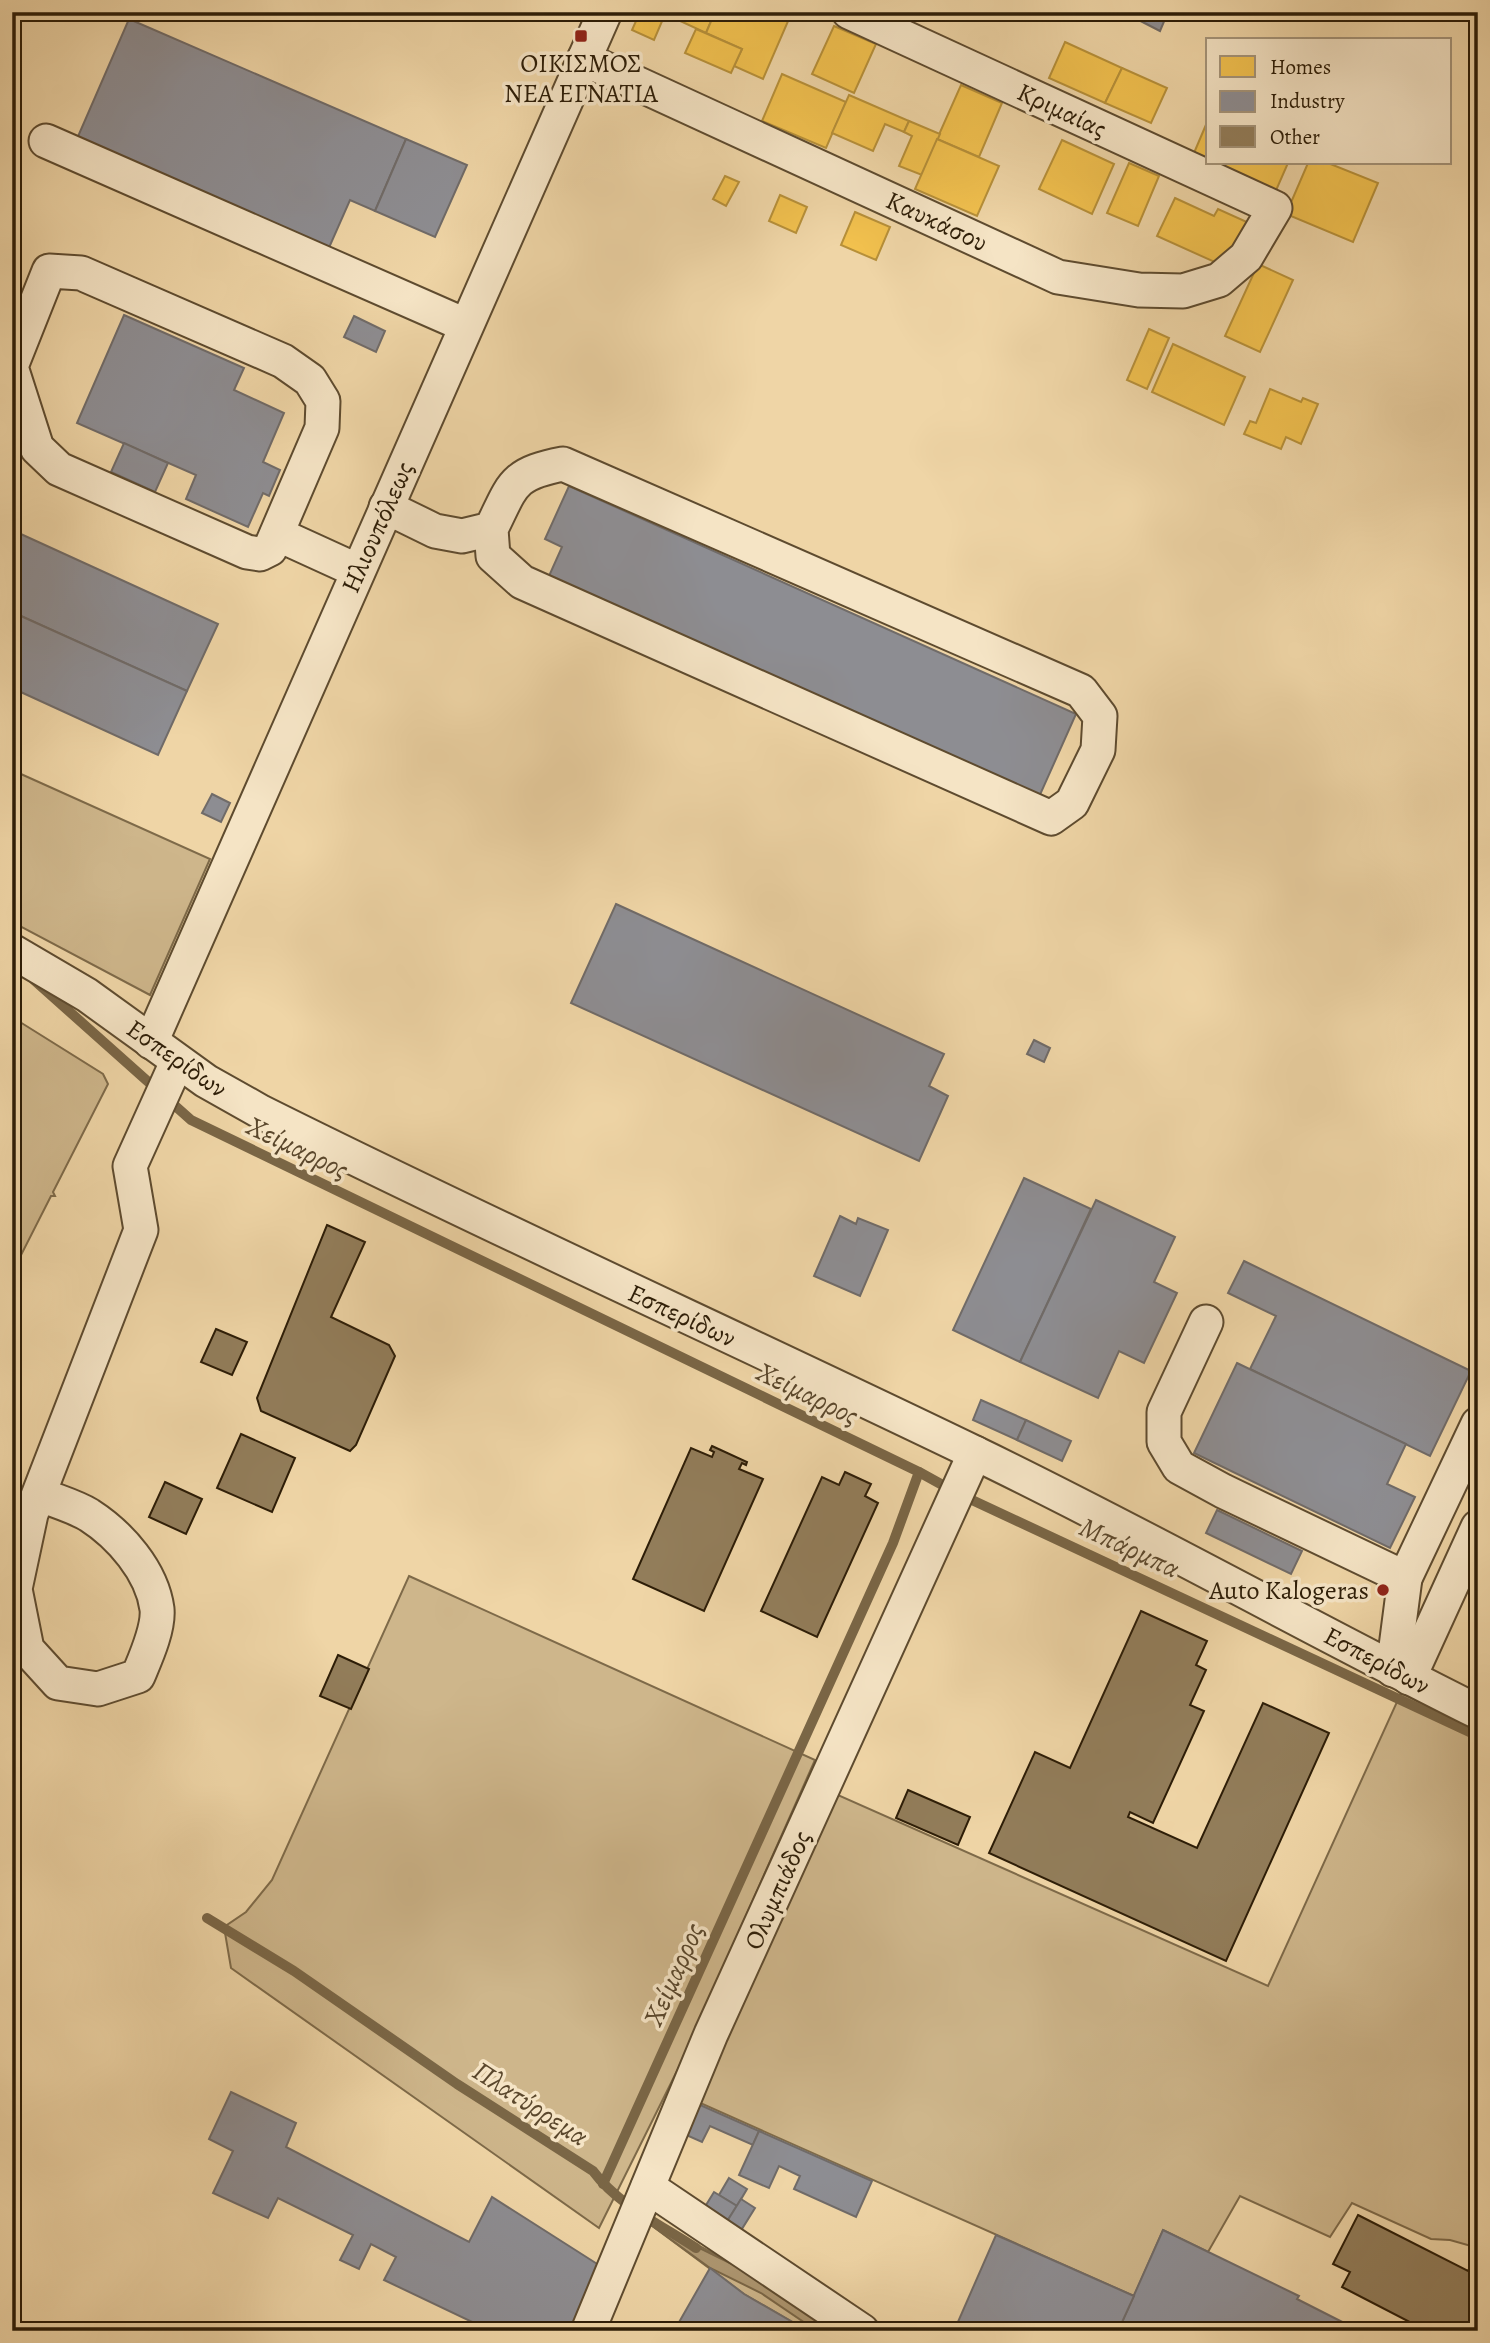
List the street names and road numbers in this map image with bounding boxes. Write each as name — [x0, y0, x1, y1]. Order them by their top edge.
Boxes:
street label: Κριμαίας — [1011, 75, 1112, 146]
street label: Καυκάσου — [880, 183, 993, 260]
street label: Ηλιουπόλεως — [333, 456, 422, 598]
street label: Εσπερίδων — [120, 1011, 234, 1106]
street label: Εσπερίδων — [622, 1275, 741, 1356]
street label: Εσπερίδων — [1318, 1618, 1436, 1703]
street label: Ολυμπιάδος — [736, 1825, 819, 1955]

